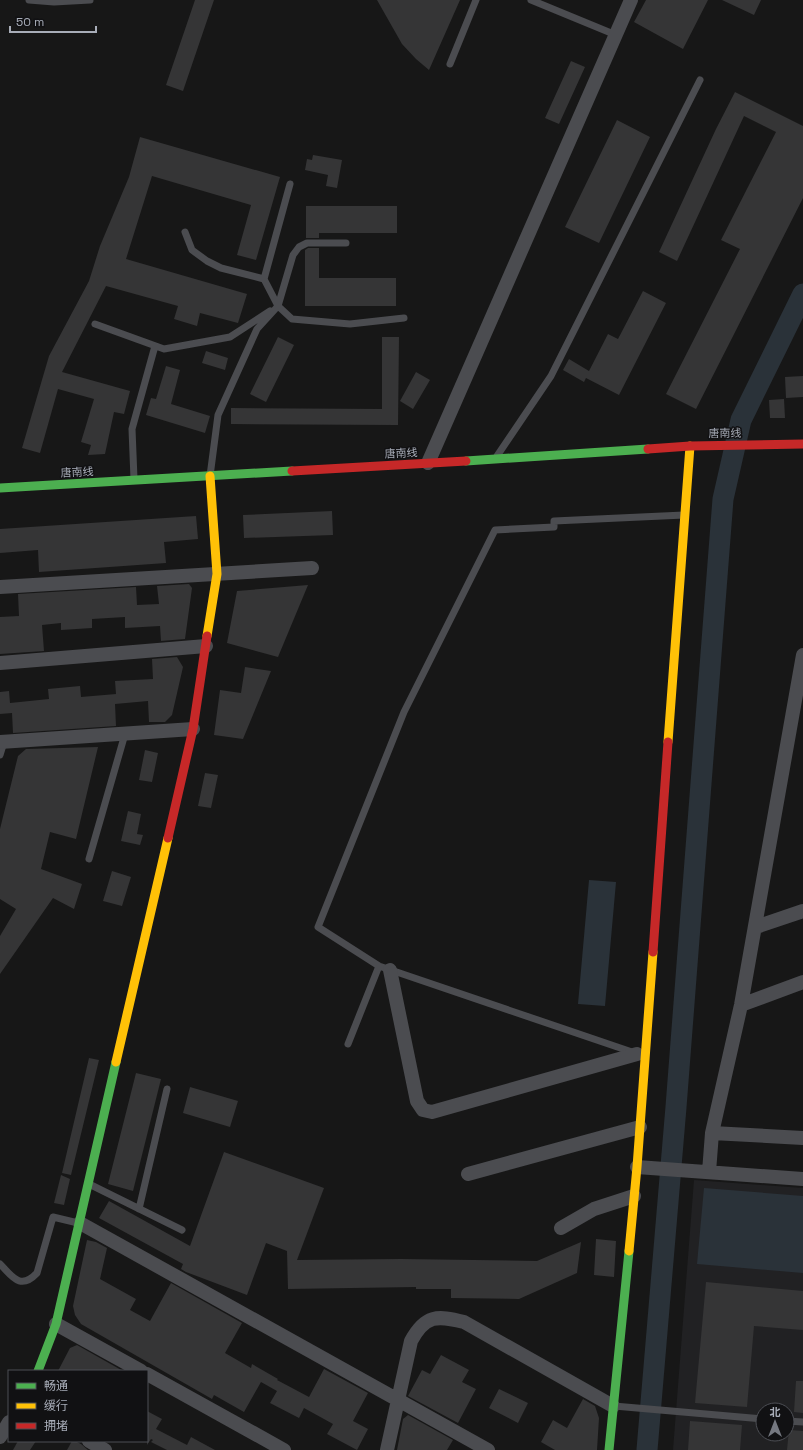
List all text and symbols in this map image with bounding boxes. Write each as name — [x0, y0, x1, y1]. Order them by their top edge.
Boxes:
scale bar — [10, 8, 96, 34]
text: 50 m — [16, 14, 44, 30]
street label: 唐南线 — [708, 426, 742, 440]
street label: 唐南线 — [384, 445, 418, 461]
street label: 唐南线 — [60, 464, 94, 480]
legend — [8, 1370, 148, 1442]
text: 畅通 — [44, 1378, 68, 1394]
text: 缓行 — [44, 1398, 68, 1414]
north arrow — [755, 1402, 795, 1442]
text: 北 — [770, 1405, 781, 1419]
text: 拥堵 — [44, 1418, 68, 1434]

